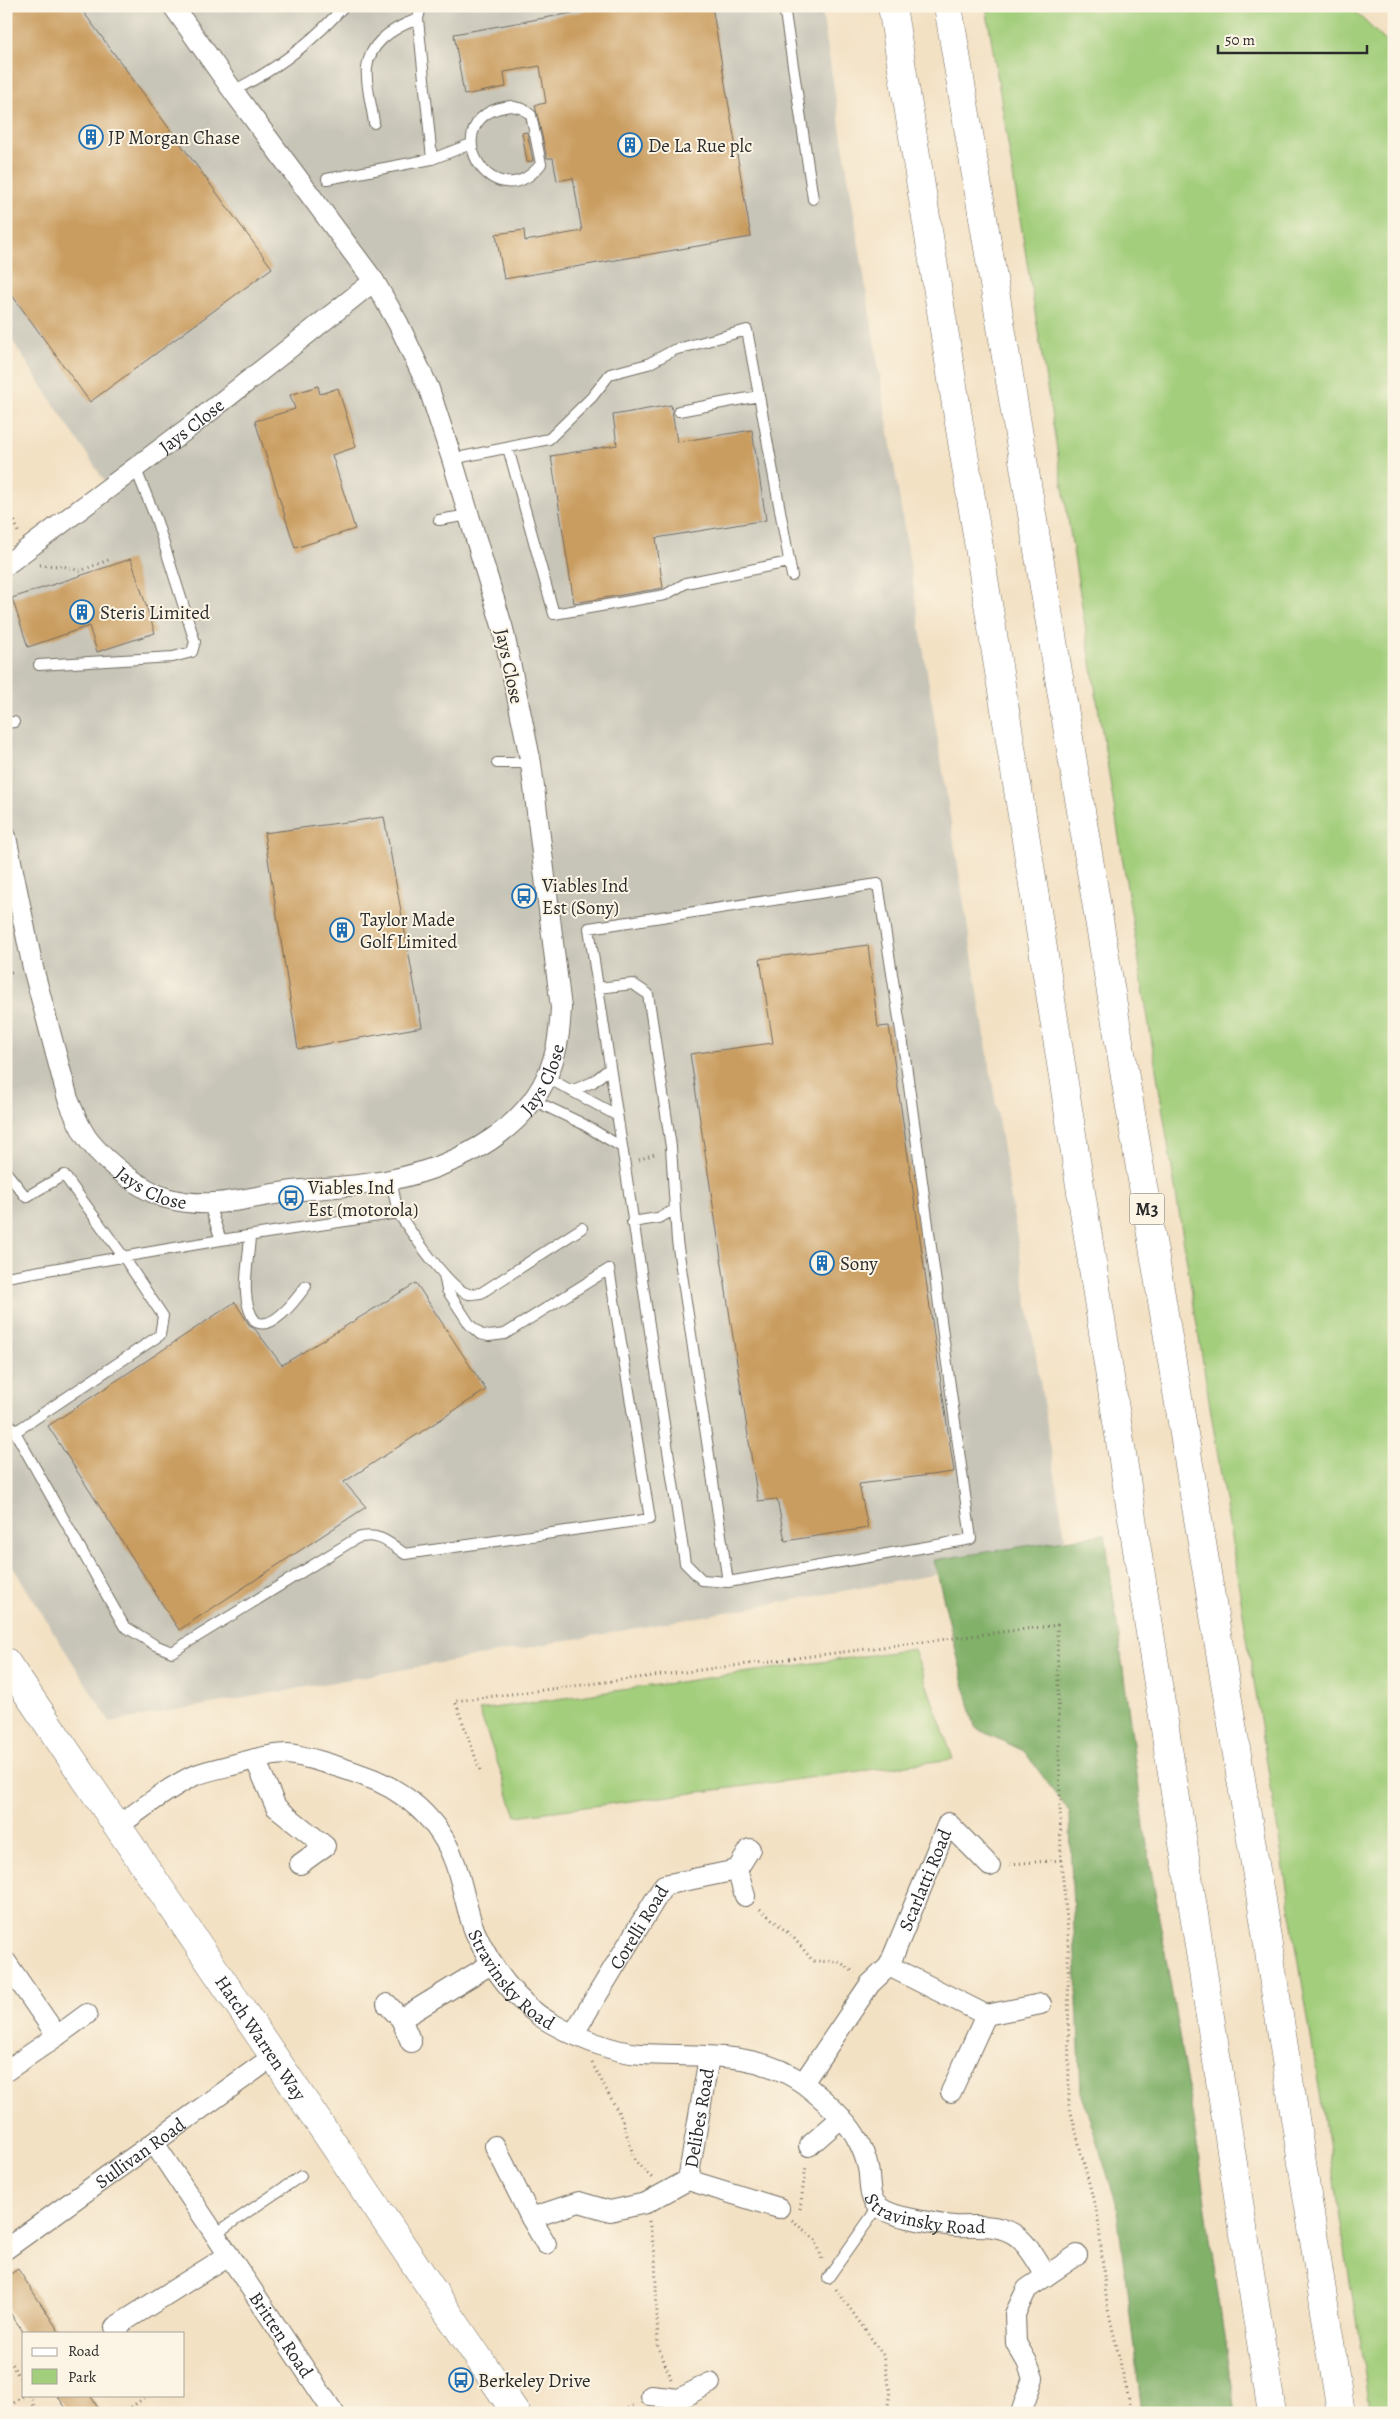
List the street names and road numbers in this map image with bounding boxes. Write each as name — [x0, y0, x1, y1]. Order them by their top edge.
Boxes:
street label: Jays Close — [154, 393, 230, 460]
street label: Jays Close — [488, 626, 530, 706]
street label: Jays Close — [515, 1041, 571, 1121]
street label: Jays Close — [110, 1160, 188, 1216]
road number: M3 — [1130, 1194, 1164, 1224]
street label: Scarlatti Road — [893, 1824, 959, 1935]
street label: Corelli Road — [604, 1880, 675, 1975]
street label: Stravinsky Road — [461, 1925, 560, 2037]
street label: Hatch Warren Way — [208, 1970, 312, 2106]
street label: Delibes Road — [678, 2065, 721, 2170]
street label: Sullivan Road — [90, 2111, 192, 2195]
street label: Stravinsky Road — [858, 2189, 986, 2240]
street label: Britten Road — [243, 2287, 319, 2384]

